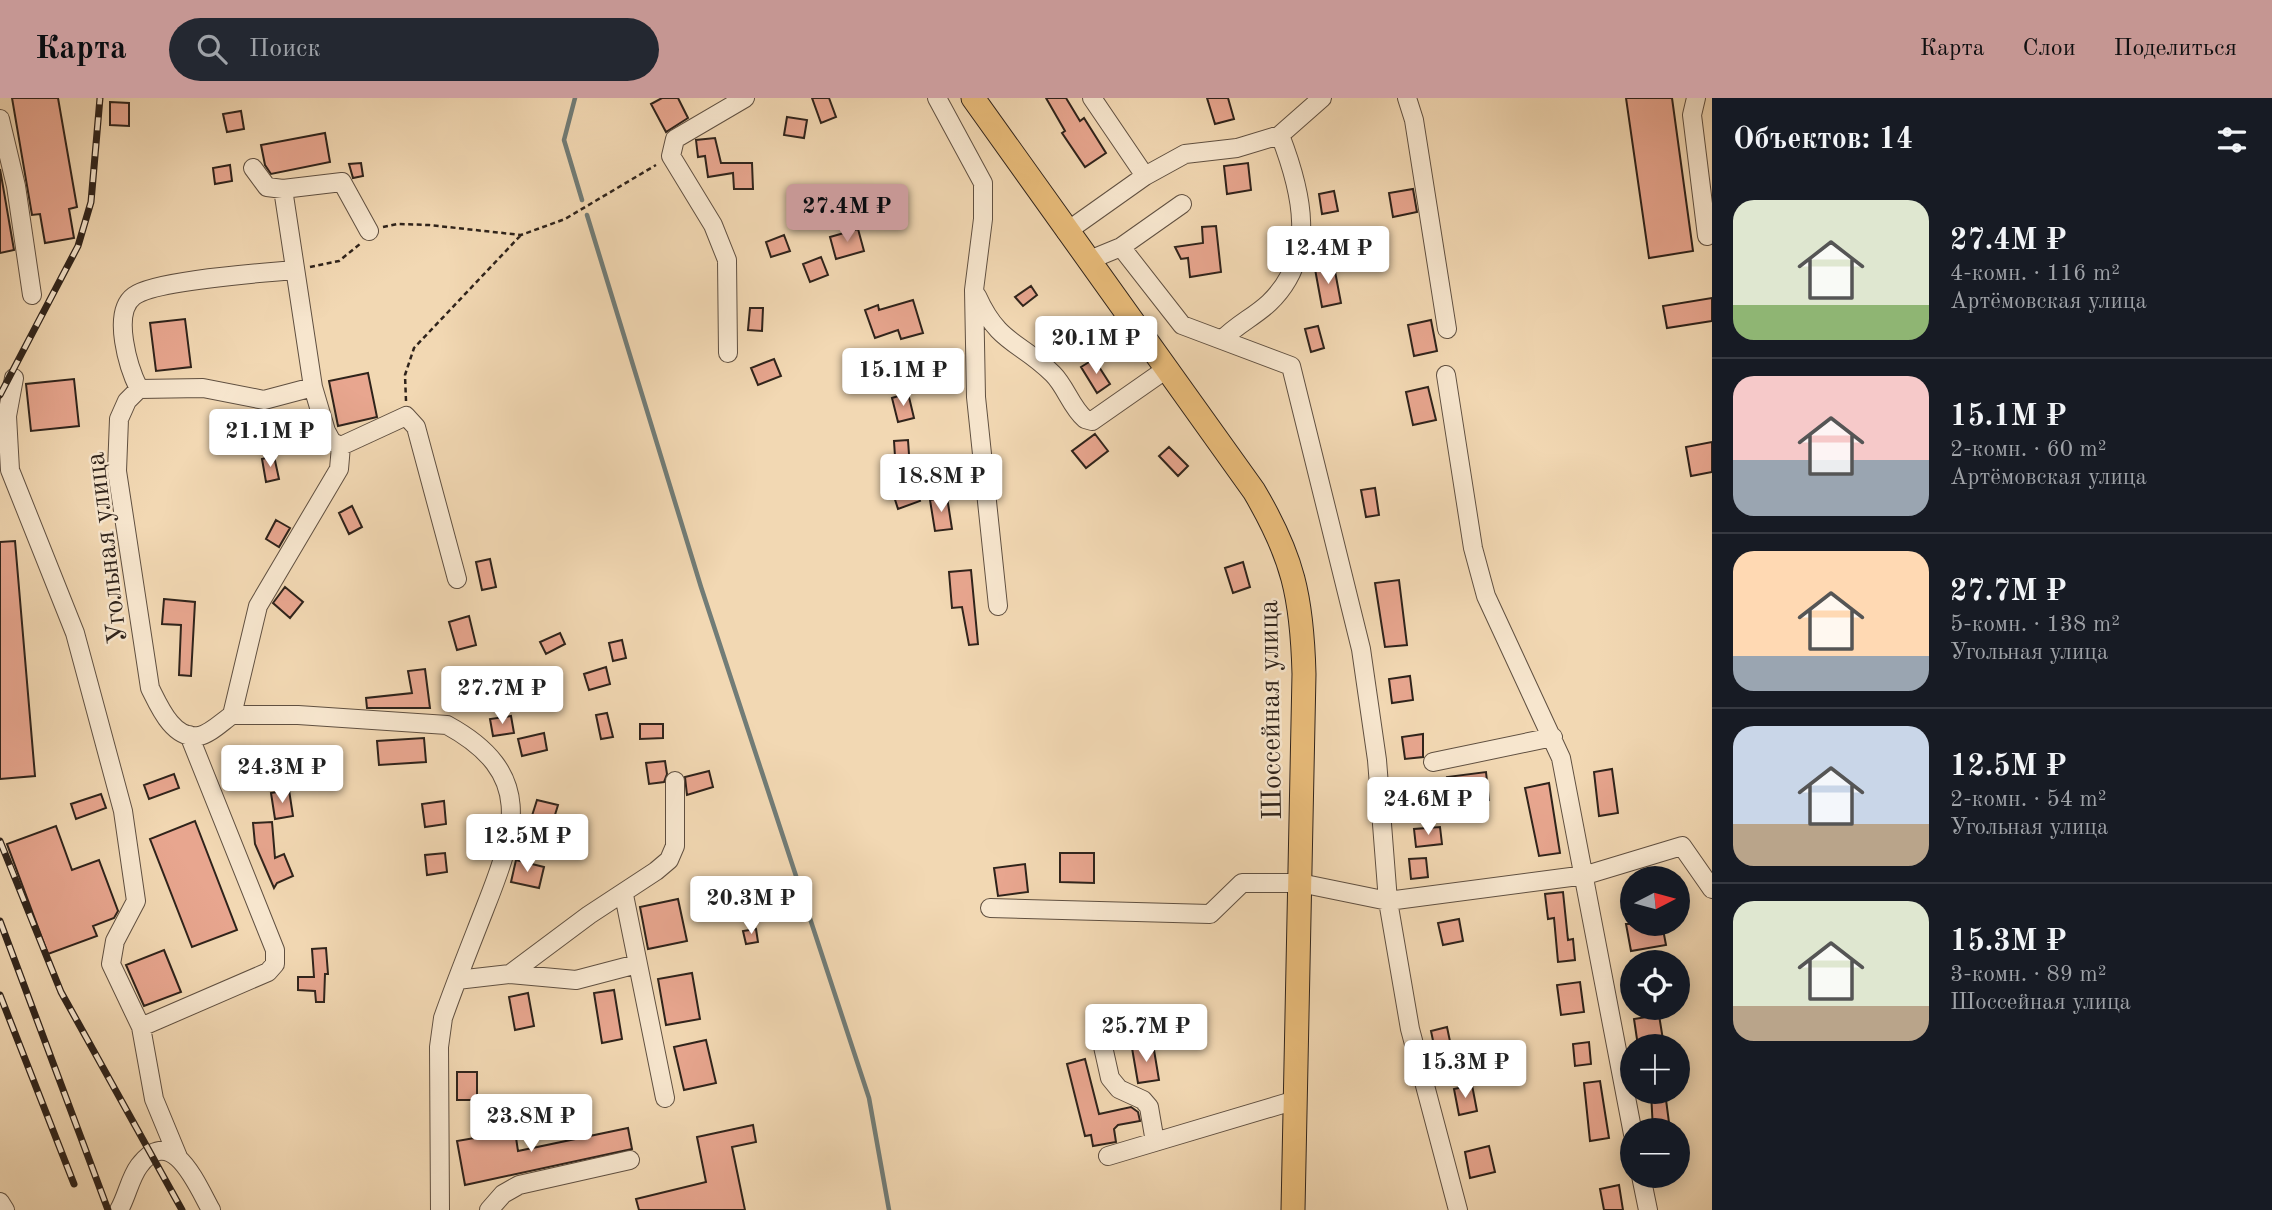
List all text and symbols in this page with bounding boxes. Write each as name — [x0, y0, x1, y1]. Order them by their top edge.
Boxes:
search box — [169, 18, 659, 81]
icon: search — [193, 30, 231, 68]
text: Карта — [35, 33, 127, 66]
text: Поиск — [249, 36, 321, 62]
text: Карта — [1920, 37, 1985, 61]
text: Слои — [2023, 37, 2076, 61]
text: Поделиться — [2114, 37, 2237, 61]
icon: filters — [2213, 121, 2251, 159]
text: Объектов: 14 — [1733, 125, 1913, 155]
pin: 27.4M ₽ — [782, 184, 912, 244]
text: 27.4M ₽ — [802, 195, 892, 218]
pin: 12.4M ₽ — [1263, 226, 1393, 286]
text: 27.4M ₽ — [1950, 226, 2067, 256]
icon: home — [1789, 228, 1873, 312]
text: 12.4M ₽ — [1283, 237, 1373, 260]
text: 4-комн. · 116 m² — [1950, 262, 2120, 285]
text: Артёмовская улица — [1950, 290, 2147, 313]
pin: 20.1M ₽ — [1031, 316, 1161, 376]
text: 20.1M ₽ — [1051, 327, 1141, 350]
pin: 15.1M ₽ — [838, 348, 968, 408]
text: 15.1M ₽ — [858, 359, 948, 382]
text: 15.1M ₽ — [1950, 402, 2067, 432]
icon: home — [1789, 404, 1873, 488]
pin: 21.1M ₽ — [205, 410, 335, 469]
text: 21.1M ₽ — [225, 420, 315, 443]
text: 2-комн. · 60 m² — [1950, 438, 2107, 461]
street label: Угольная улица — [82, 450, 134, 645]
pin: 18.8M ₽ — [876, 454, 1006, 514]
text: 18.8M ₽ — [896, 465, 986, 488]
text: Артёмовская улица — [1950, 466, 2147, 489]
text: 27.7M ₽ — [1950, 577, 2067, 607]
icon: home — [1789, 579, 1873, 663]
street label: Шоссейная улица — [1256, 599, 1288, 820]
text: 5-комн. · 138 m² — [1950, 613, 2120, 636]
text: Угольная улица — [1950, 641, 2108, 664]
pin: 27.7M ₽ — [437, 666, 567, 726]
text: 27.7M ₽ — [457, 677, 547, 700]
pin: 24.3M ₽ — [217, 746, 347, 805]
text: 12.5M ₽ — [1950, 752, 2067, 782]
icon: home — [1789, 754, 1873, 838]
text: 24.3M ₽ — [237, 756, 327, 779]
pin: 24.6M ₽ — [1363, 778, 1493, 837]
text: 24.6M ₽ — [1383, 788, 1473, 811]
text: 2-комн. · 54 m² — [1950, 788, 2107, 811]
pin: 12.5M ₽ — [462, 814, 592, 874]
text: Угольная улица — [1950, 816, 2108, 839]
text: 12.5M ₽ — [482, 825, 572, 848]
north arrow — [1620, 866, 1690, 936]
map controls — [1620, 866, 1690, 1188]
pin: 20.3M ₽ — [686, 876, 816, 936]
text: 20.3M ₽ — [706, 887, 796, 910]
text: 15.3M ₽ — [1950, 927, 2067, 957]
icon: home — [1789, 929, 1873, 1013]
button: locate — [1620, 950, 1690, 1020]
text: 3-комн. · 89 m² — [1950, 963, 2107, 986]
text: Шоссейная улица — [1950, 991, 2131, 1014]
pin: 25.7M ₽ — [1081, 1004, 1211, 1064]
text: 25.7M ₽ — [1101, 1015, 1191, 1038]
button: + — [1620, 1034, 1690, 1104]
pin: 15.3M ₽ — [1400, 1040, 1530, 1100]
text: 15.3M ₽ — [1420, 1051, 1510, 1074]
pin: 23.8M ₽ — [466, 1094, 596, 1154]
text: 23.8M ₽ — [486, 1105, 576, 1128]
button: − — [1620, 1118, 1690, 1188]

